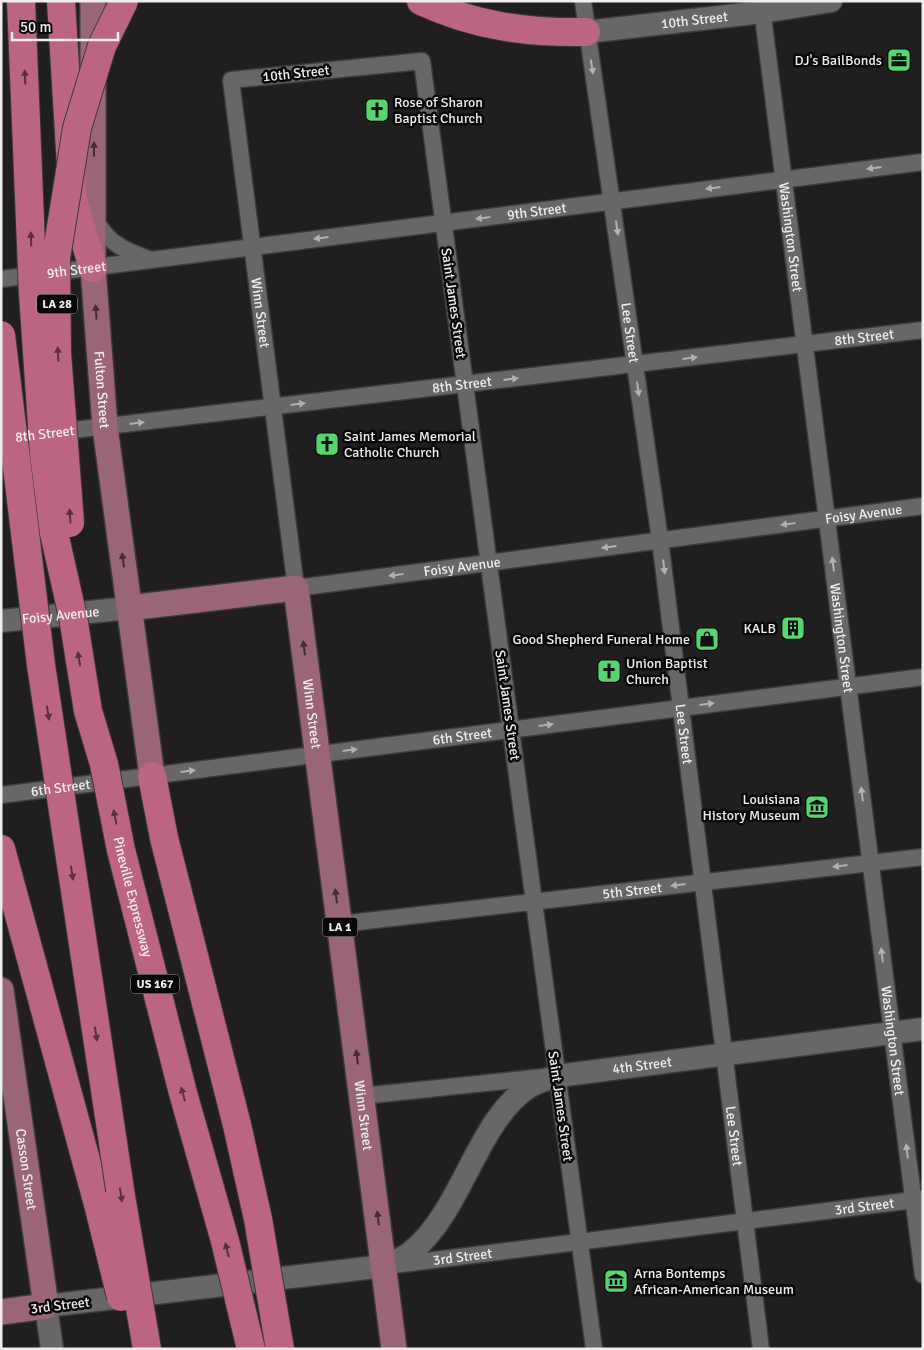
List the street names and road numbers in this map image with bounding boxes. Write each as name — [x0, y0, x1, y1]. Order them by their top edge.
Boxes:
street label: 10th Street — [660, 8, 729, 32]
street label: 10th Street — [262, 62, 330, 85]
street label: Washington Street — [775, 181, 806, 293]
street label: 9th Street — [506, 199, 568, 224]
street label: Saint James Street — [437, 247, 470, 359]
street label: 9th Street — [46, 258, 107, 282]
street label: Winn Street — [247, 277, 273, 349]
road number: LA 28 — [37, 294, 77, 314]
street label: Lee Street — [617, 302, 643, 364]
street label: 8th Street — [833, 325, 895, 349]
street label: Fulton Street — [90, 350, 113, 429]
street label: 8th Street — [431, 373, 493, 397]
street label: 8th Street — [14, 422, 76, 446]
street label: Foisy Avenue — [824, 501, 903, 528]
street label: Foisy Avenue — [423, 553, 502, 580]
street label: Washington Street — [826, 582, 857, 694]
street label: Foisy Avenue — [21, 603, 100, 628]
street label: Saint James Street — [491, 649, 524, 761]
street label: Winn Street — [299, 678, 325, 750]
street label: Lee Street — [672, 703, 696, 765]
street label: 6th Street — [432, 724, 493, 749]
street label: 6th Street — [30, 776, 91, 800]
street label: Pineville Expressway — [110, 835, 156, 960]
street label: 5th Street — [602, 879, 663, 903]
road number: LA 1 — [322, 918, 358, 936]
road number: US 167 — [131, 974, 179, 994]
street label: Washington Street — [877, 985, 908, 1097]
street label: Saint James Street — [544, 1050, 577, 1162]
street label: 4th Street — [611, 1053, 673, 1078]
street label: Winn Street — [350, 1079, 376, 1152]
street label: Lee Street — [722, 1105, 746, 1167]
street label: Casson Street — [12, 1127, 40, 1211]
street label: 3rd Street — [834, 1195, 895, 1219]
street label: 3rd Street — [432, 1245, 493, 1269]
street label: 3rd Street — [29, 1293, 91, 1318]

